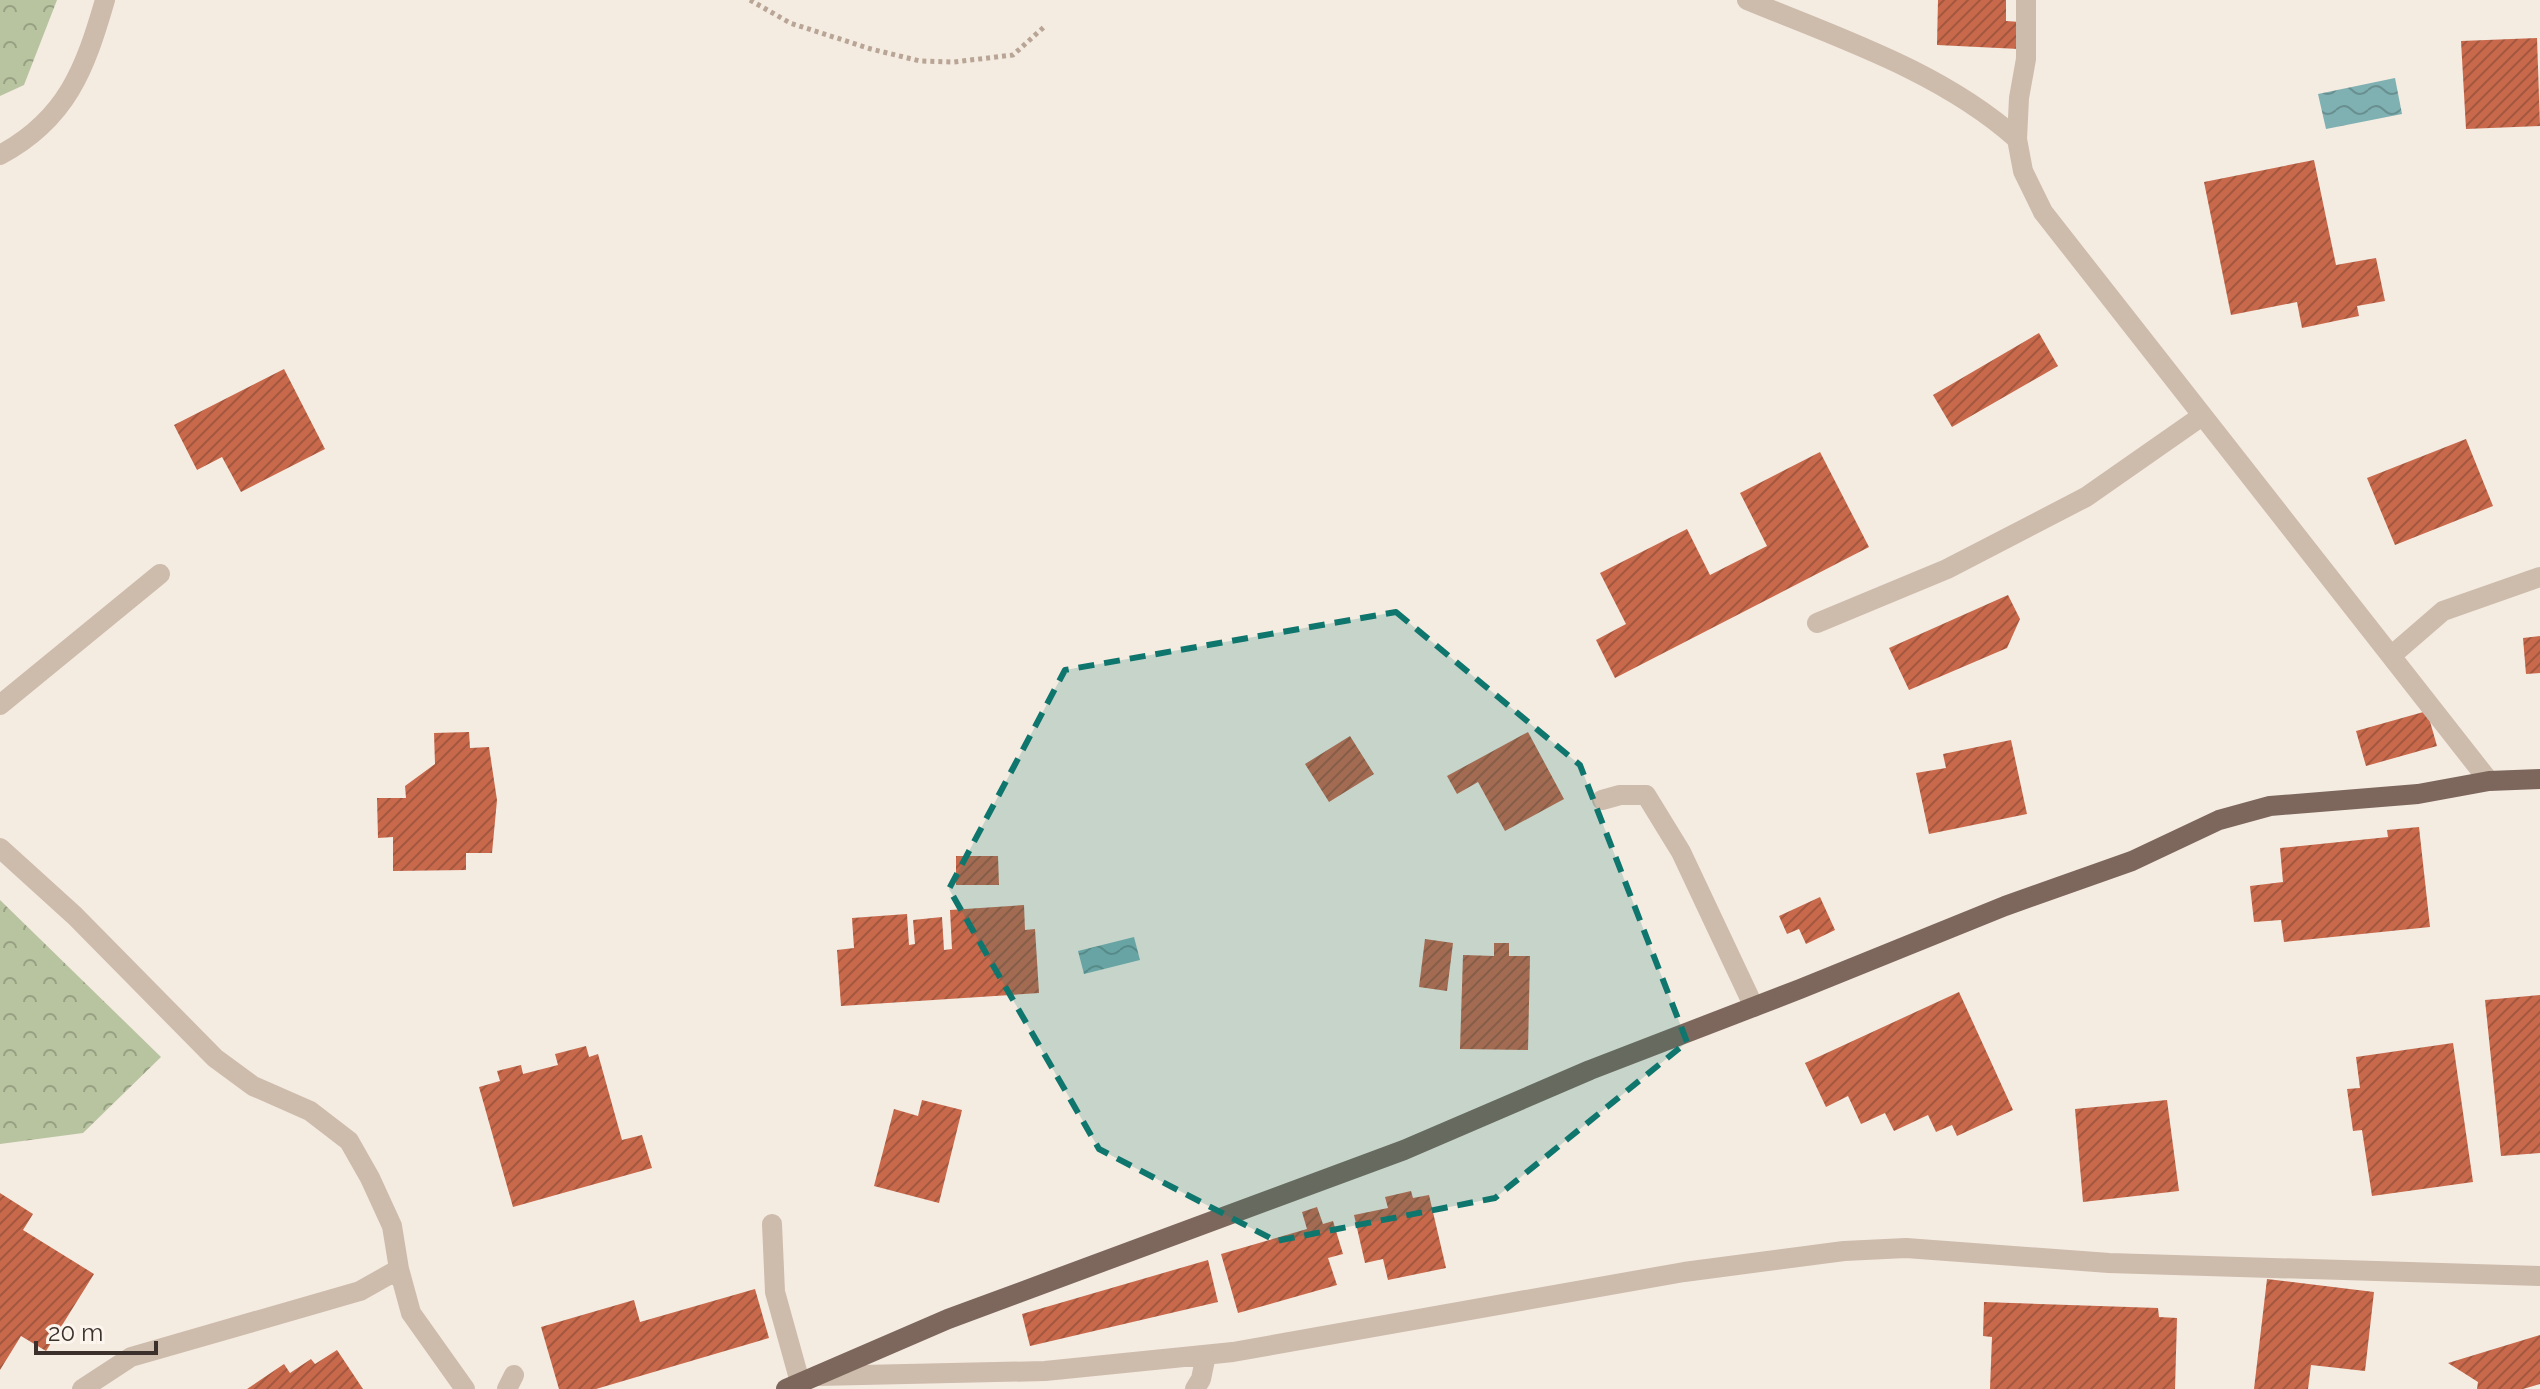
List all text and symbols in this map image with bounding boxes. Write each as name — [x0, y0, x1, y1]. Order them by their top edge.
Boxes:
scale bar — [36, 1305, 156, 1355]
text: 20 m — [48, 1318, 103, 1347]

